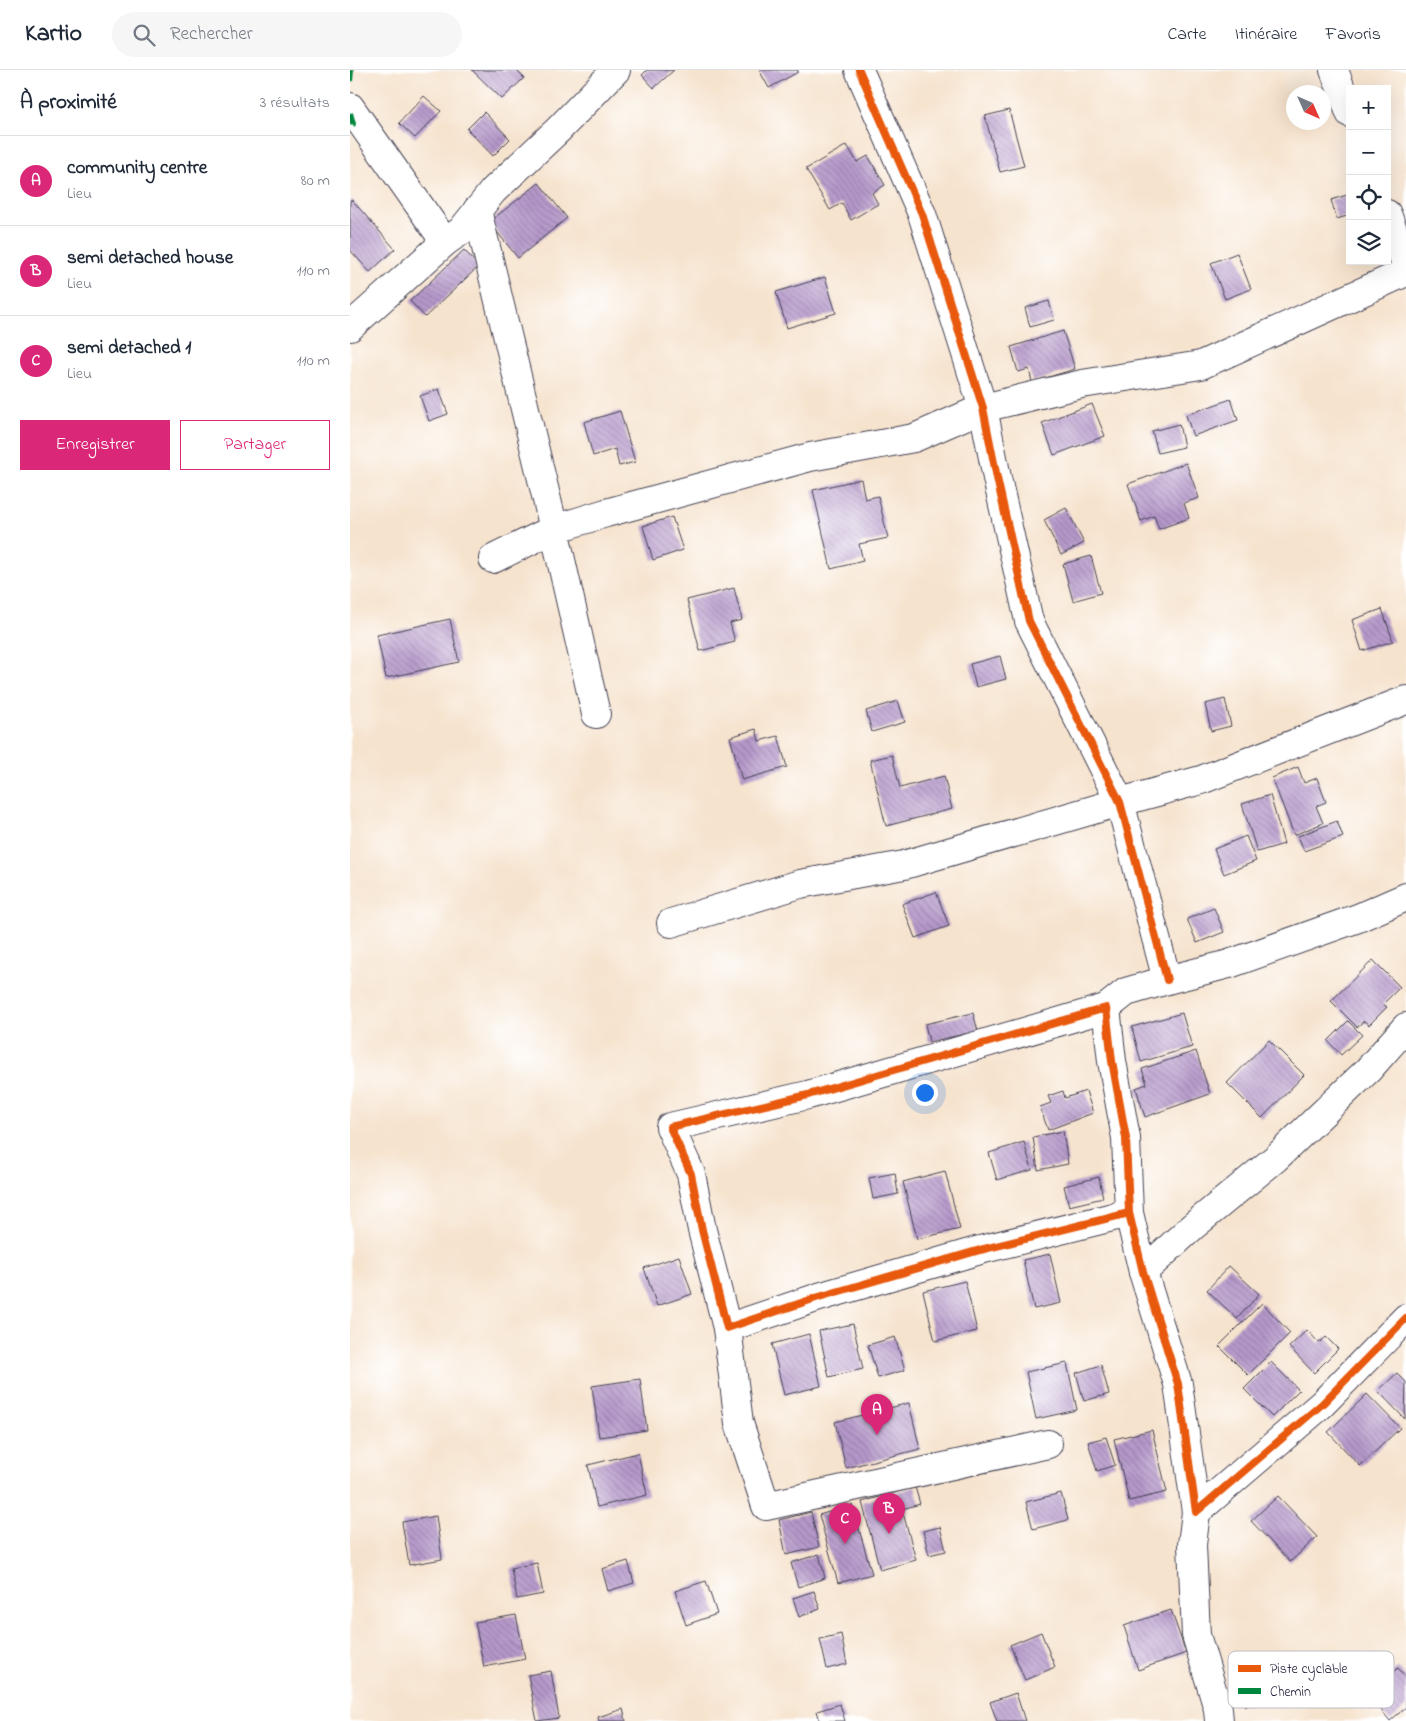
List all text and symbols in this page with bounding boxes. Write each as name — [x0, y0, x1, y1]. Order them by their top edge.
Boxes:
search box — [112, 12, 462, 57]
text: Kartio — [25, 17, 82, 52]
icon: search — [130, 21, 158, 49]
text: Rechercher — [170, 21, 253, 48]
text: Carte — [1167, 22, 1207, 48]
text: Itinéraire — [1235, 22, 1297, 48]
text: Favoris — [1325, 22, 1381, 48]
north arrow — [1286, 85, 1331, 130]
map controls — [1346, 85, 1391, 265]
button: + — [1346, 85, 1391, 130]
text: À proximité — [20, 88, 117, 118]
text: 3 résultats — [260, 91, 330, 115]
button: − — [1346, 130, 1391, 175]
text: community centre — [67, 155, 207, 182]
text: A — [31, 169, 41, 193]
text: 80 m — [301, 169, 330, 193]
button: locate — [1346, 175, 1391, 220]
text: Lieu — [67, 182, 92, 206]
button: layers — [1346, 220, 1391, 265]
text: semi detached house — [67, 245, 233, 272]
text: B — [31, 259, 41, 283]
text: 110 m — [296, 259, 330, 283]
text: Lieu — [67, 272, 92, 296]
text: semi detached 1 — [67, 335, 191, 362]
text: C — [32, 349, 40, 373]
text: 110 m — [296, 349, 330, 373]
text: Lieu — [67, 362, 92, 386]
button: Enregistrer — [20, 420, 170, 470]
button: Partager — [180, 420, 330, 470]
your location — [912, 1080, 938, 1106]
pin: A — [861, 1394, 893, 1435]
pin: B — [873, 1493, 905, 1534]
pin: C — [829, 1503, 861, 1544]
legend — [1228, 1651, 1394, 1708]
text: Piste cyclable — [1270, 1659, 1348, 1681]
text: Chemin — [1270, 1682, 1311, 1703]

